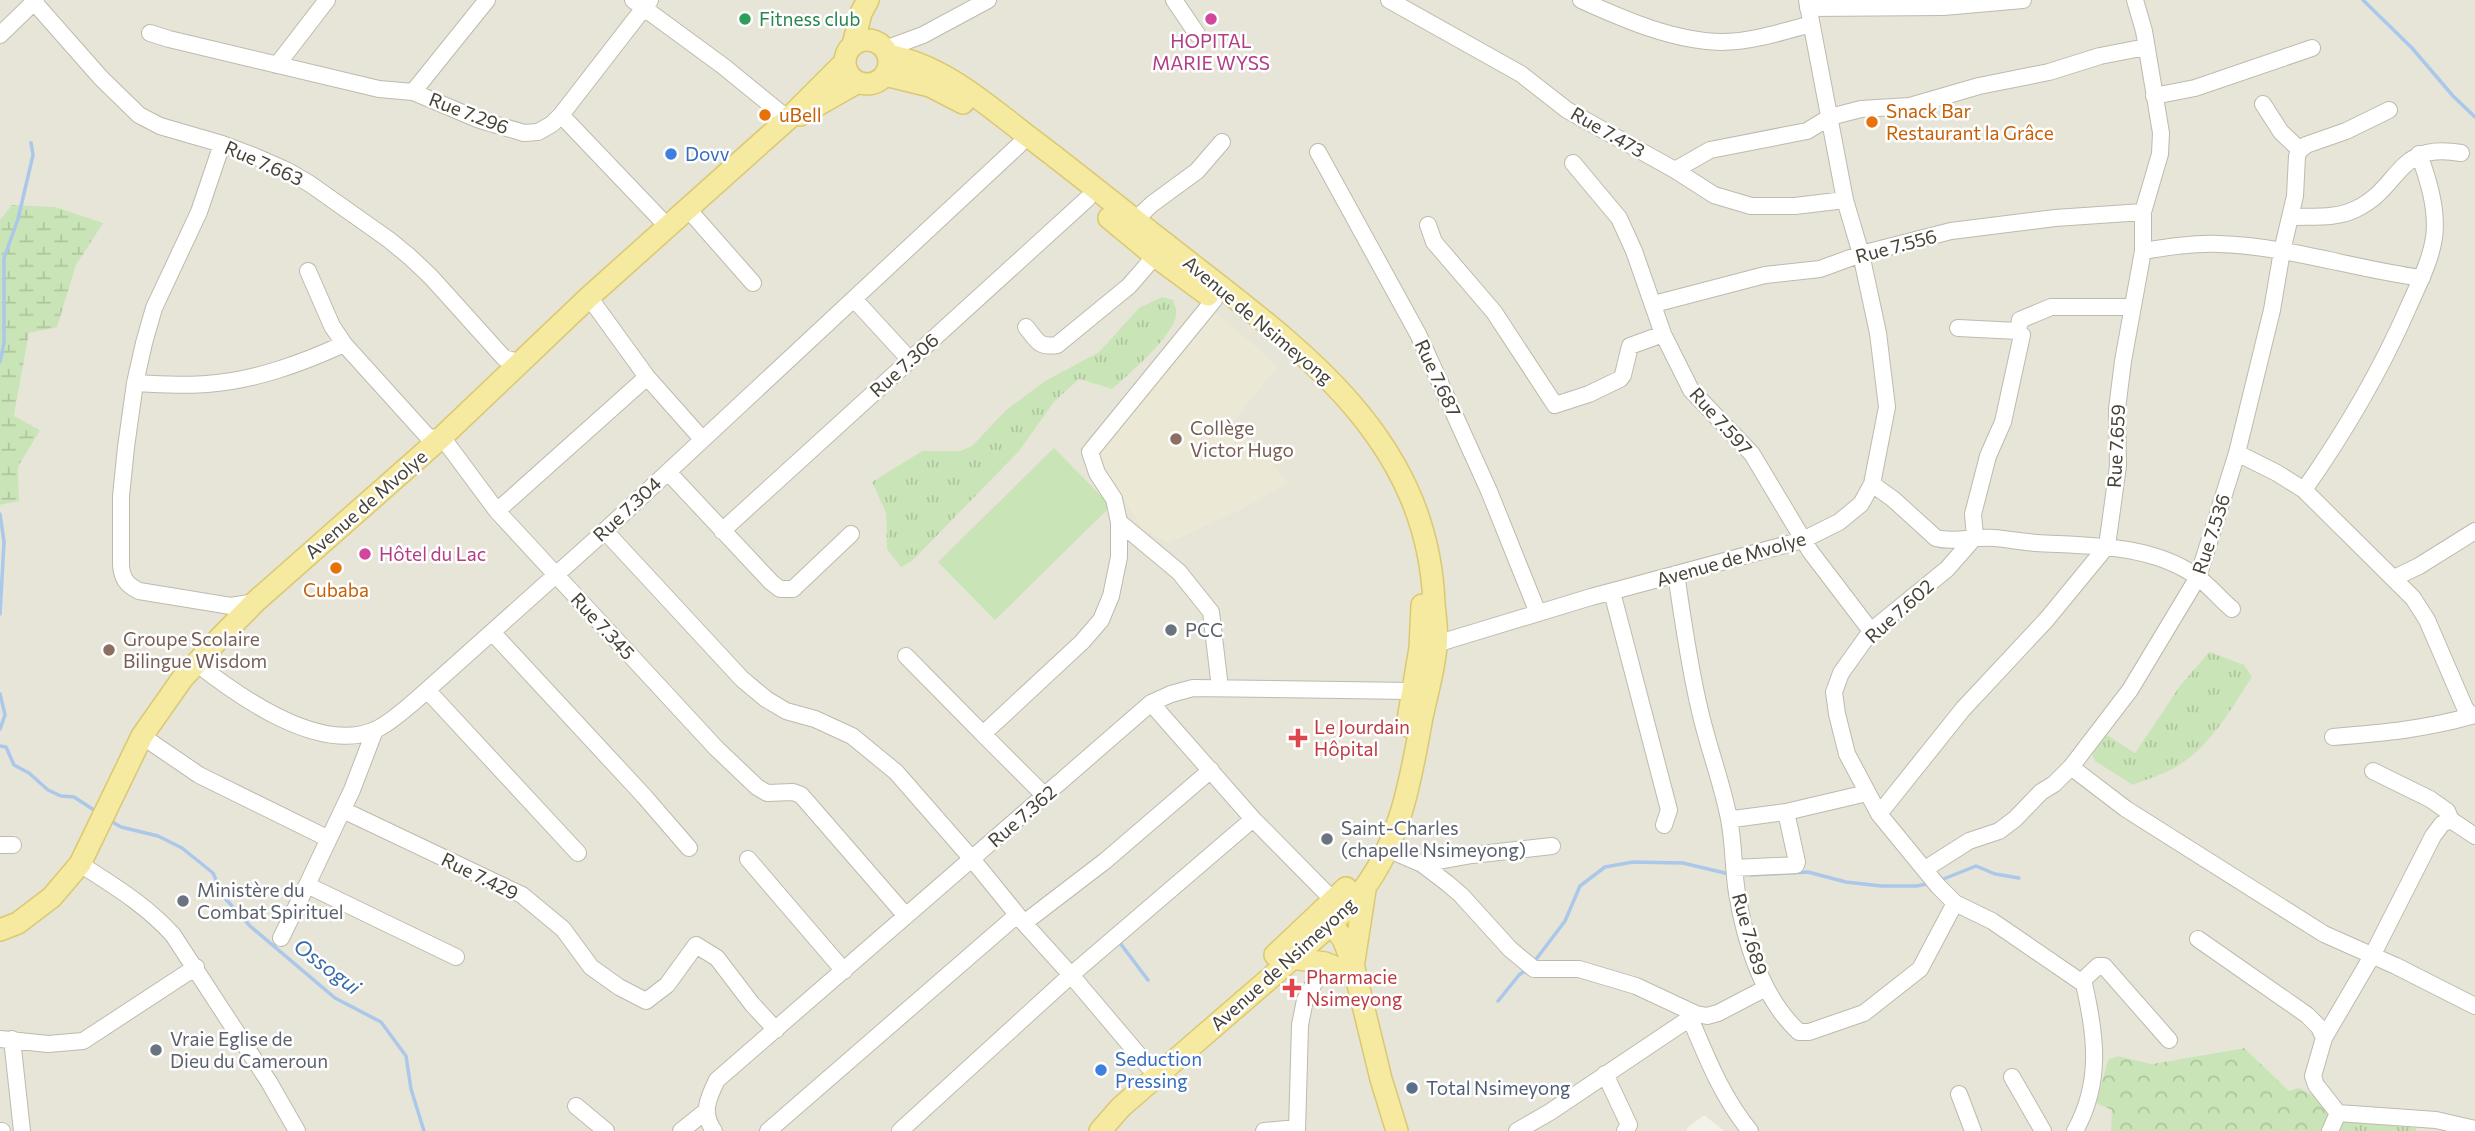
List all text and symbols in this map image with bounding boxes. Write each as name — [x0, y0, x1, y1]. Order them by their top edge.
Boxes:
place label: Fitness club — [759, 7, 860, 30]
marker: Fitness club — [737, 11, 753, 27]
marker: HOPITAL MARIE WYSS — [1203, 11, 1219, 27]
place label: HOPITAL MARIE WYSS — [1152, 29, 1270, 74]
street label: Rue 7.296 — [426, 87, 512, 138]
place label: Snack Bar Restaurant la Grâce — [1886, 99, 2054, 144]
street label: Rue 7.473 — [1567, 101, 1649, 162]
place label: uBell — [779, 103, 822, 126]
marker: uBell — [757, 107, 773, 123]
marker: Snack Bar Restaurant la Grâce — [1864, 114, 1880, 130]
street label: Rue 7.663 — [221, 135, 307, 190]
place label: Dovv — [685, 142, 730, 165]
marker: Dovv — [663, 146, 679, 162]
street label: Rue 7.556 — [1853, 224, 1939, 267]
street label: Avenue de Nsimeyong — [1179, 250, 1338, 389]
street label: Rue 7.306 — [864, 328, 943, 402]
street label: Rue 7.687 — [1411, 335, 1466, 420]
street label: Rue 7.597 — [1685, 382, 1758, 459]
street label: Rue 7.659 — [2102, 404, 2129, 488]
place label: Collège Victor Hugo — [1190, 416, 1294, 461]
marker: Collège Victor Hugo — [1168, 431, 1184, 447]
street label: Avenue de Mvolye — [300, 444, 431, 563]
street label: Rue 7.304 — [588, 471, 665, 546]
street label: Rue 7.536 — [2187, 491, 2234, 577]
street label: Avenue de Mvolye — [1654, 526, 1808, 591]
place label: Hôtel du Lac — [379, 542, 486, 565]
marker: Hôtel du Lac — [357, 546, 373, 562]
marker: Cubaba — [328, 560, 344, 576]
street label: Rue 7.602 — [1860, 574, 1938, 647]
place label: Cubaba — [303, 578, 369, 601]
street label: Rue 7.345 — [567, 587, 640, 664]
place label: PCC — [1185, 618, 1223, 641]
marker: PCC — [1163, 622, 1179, 638]
place label: Groupe Scolaire Bilingue Wisdom — [123, 627, 267, 672]
marker: Groupe Scolaire Bilingue Wisdom — [101, 642, 117, 658]
place label: Le Jourdain Hôpital — [1314, 715, 1410, 760]
marker: Le Jourdain Hôpital — [1288, 728, 1308, 748]
street label: Rue 7.362 — [983, 780, 1061, 852]
place label: Saint-Charles (chapelle Nsimeyong) — [1341, 816, 1526, 861]
marker: Saint-Charles (chapelle Nsimeyong) — [1319, 831, 1335, 847]
street label: Rue 7.429 — [438, 847, 523, 904]
place label: Ministère du Combat Spirituel — [197, 878, 344, 923]
street label: Rue 7.689 — [1728, 890, 1773, 978]
street label: Avenue de Nsimeyong — [1205, 892, 1360, 1035]
marker: Ministère du Combat Spirituel — [175, 893, 191, 909]
water label: Ossogui — [290, 933, 367, 999]
place label: Pharmacie Nsimeyong — [1306, 965, 1402, 1010]
marker: Pharmacie Nsimeyong — [1284, 980, 1300, 996]
place label: Vraie Eglise de Dieu du Cameroun — [170, 1027, 328, 1072]
marker: Vraie Eglise de Dieu du Cameroun — [148, 1042, 164, 1058]
place label: Seduction Pressing — [1115, 1047, 1202, 1092]
marker: Seduction Pressing — [1093, 1062, 1109, 1078]
place label: Total Nsimeyong — [1426, 1076, 1570, 1099]
marker: Total Nsimeyong — [1404, 1080, 1420, 1096]

